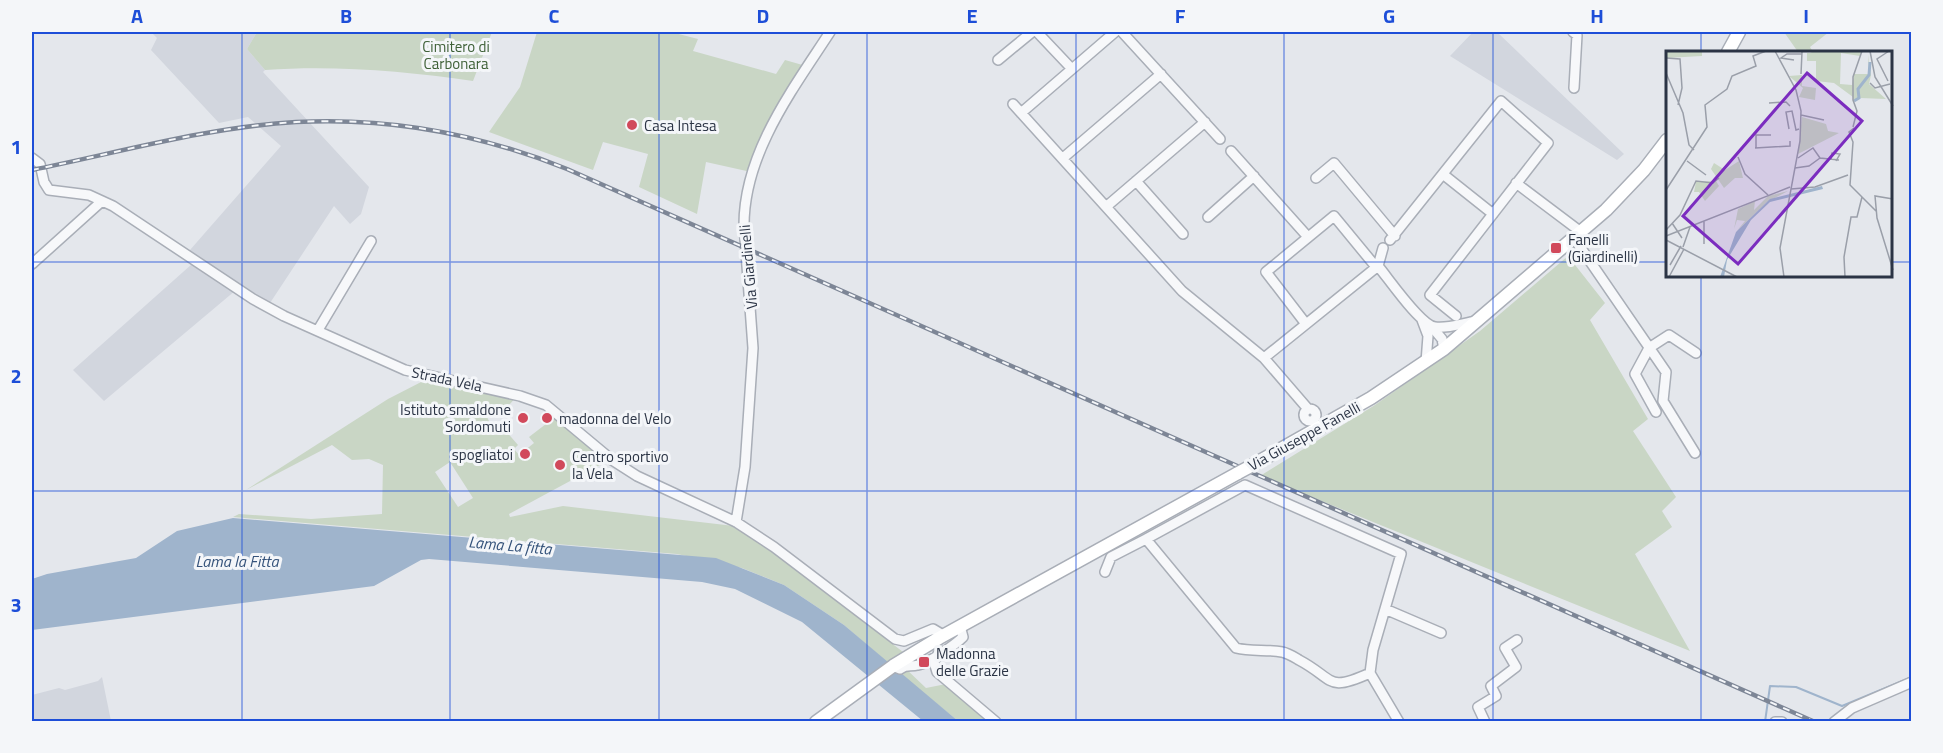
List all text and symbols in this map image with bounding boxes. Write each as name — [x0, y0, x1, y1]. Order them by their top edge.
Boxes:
text: A — [131, 0, 143, 31]
text: B — [340, 0, 352, 31]
text: C — [549, 0, 560, 31]
text: D — [757, 0, 769, 31]
text: E — [966, 0, 978, 31]
text: F — [1175, 0, 1186, 31]
text: G — [1383, 0, 1395, 31]
text: H — [1590, 0, 1604, 31]
text: I — [1803, 0, 1809, 31]
park label: Cimitero di Carbonara — [422, 35, 490, 75]
inset map — [1666, 51, 1892, 278]
place label: Casa Intesa — [644, 114, 717, 137]
marker: Casa Intesa — [625, 118, 639, 132]
text: 1 — [10, 131, 22, 162]
street label: Via Giardinelli — [733, 224, 763, 310]
place label: Fanelli (Giardinelli) — [1568, 228, 1638, 268]
marker: Fanelli (Giardinelli) — [1549, 241, 1563, 255]
text: 2 — [10, 360, 22, 391]
street label: Strada Vela — [410, 360, 485, 398]
street label: Via Giuseppe Fanelli — [1244, 396, 1364, 476]
place label: Istituto smaldone Sordomuti — [400, 398, 511, 438]
place label: madonna del Velo — [559, 407, 671, 430]
marker: Istituto smaldone Sordomuti — [516, 411, 530, 425]
marker: madonna del Velo — [540, 411, 554, 425]
place label: spogliatoi — [452, 443, 513, 466]
place label: Centro sportivo la Vela — [572, 445, 669, 485]
marker: spogliatoi — [518, 447, 532, 461]
marker: Centro sportivo la Vela — [553, 458, 567, 472]
water label: Lama La fitta — [467, 529, 554, 561]
water label: Lama la Fitta — [196, 549, 279, 573]
text: 3 — [10, 589, 22, 620]
place label: Madonna delle Grazie — [936, 642, 1009, 682]
marker: Madonna delle Grazie — [917, 655, 931, 669]

